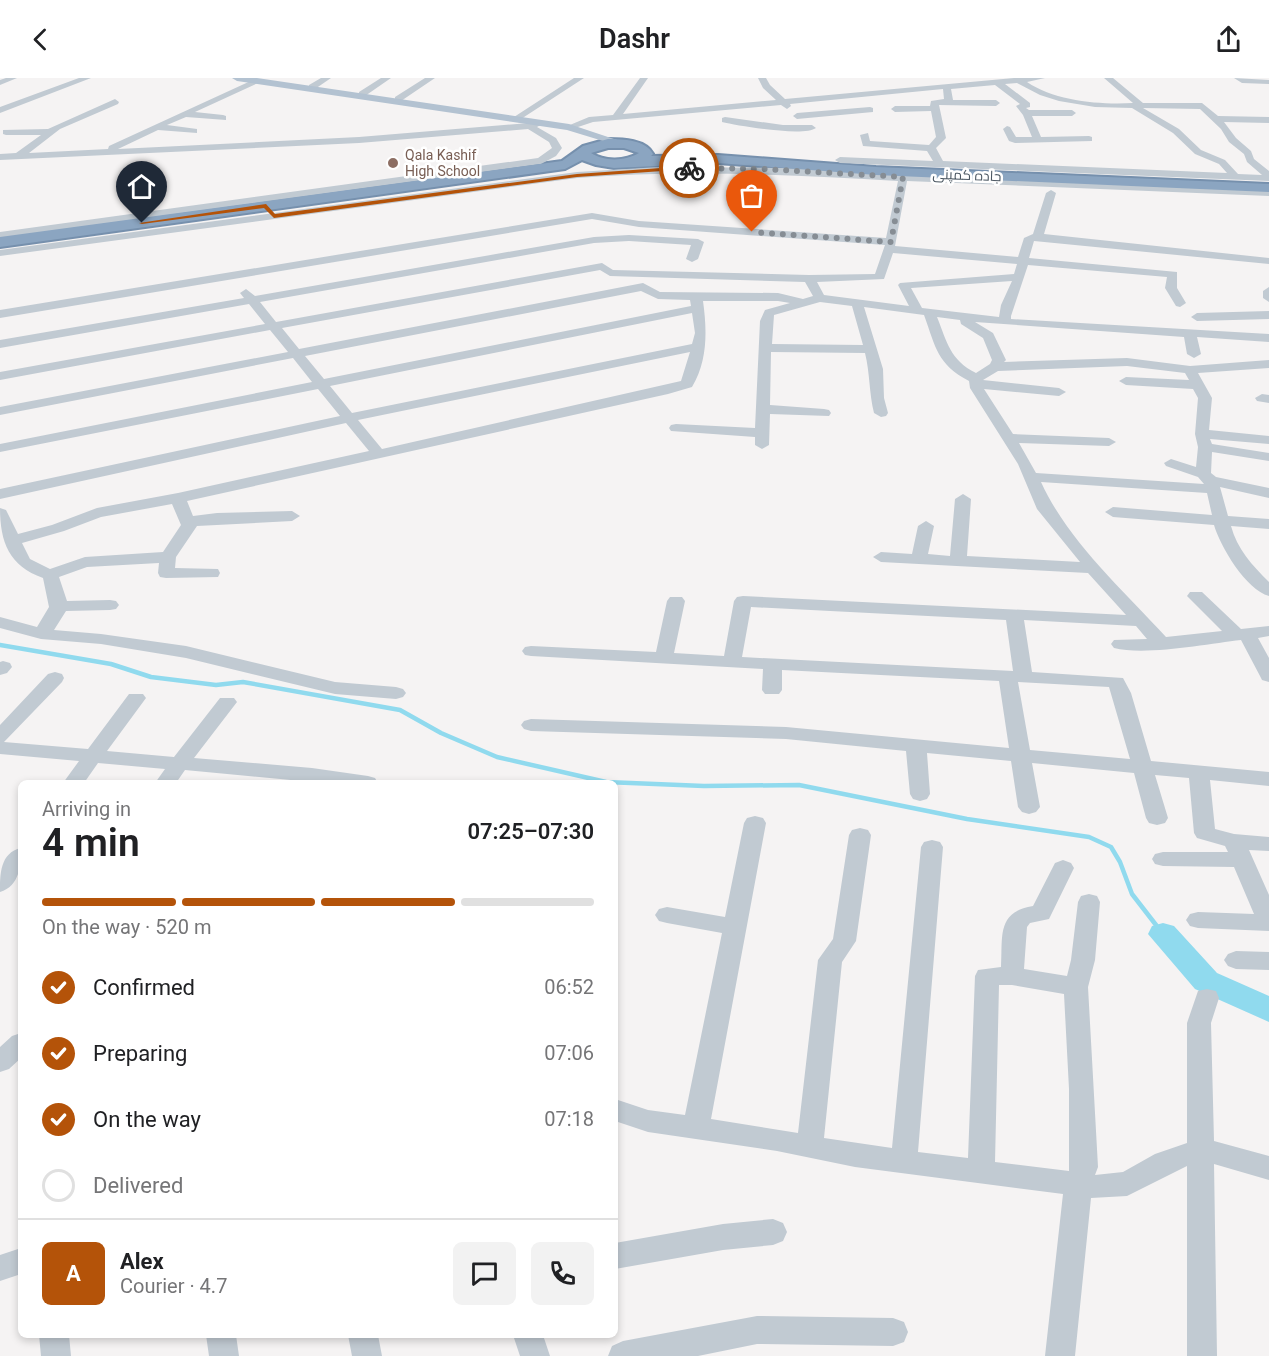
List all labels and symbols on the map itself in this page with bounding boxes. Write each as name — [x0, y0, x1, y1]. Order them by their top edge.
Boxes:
courier — [659, 138, 719, 198]
place label: Qala Kashif High School — [405, 147, 480, 179]
marker: Qala Kashif High School — [386, 156, 400, 170]
pin — [116, 161, 167, 223]
street label: جاده کمپنی — [932, 166, 1002, 186]
pin — [726, 170, 777, 232]

